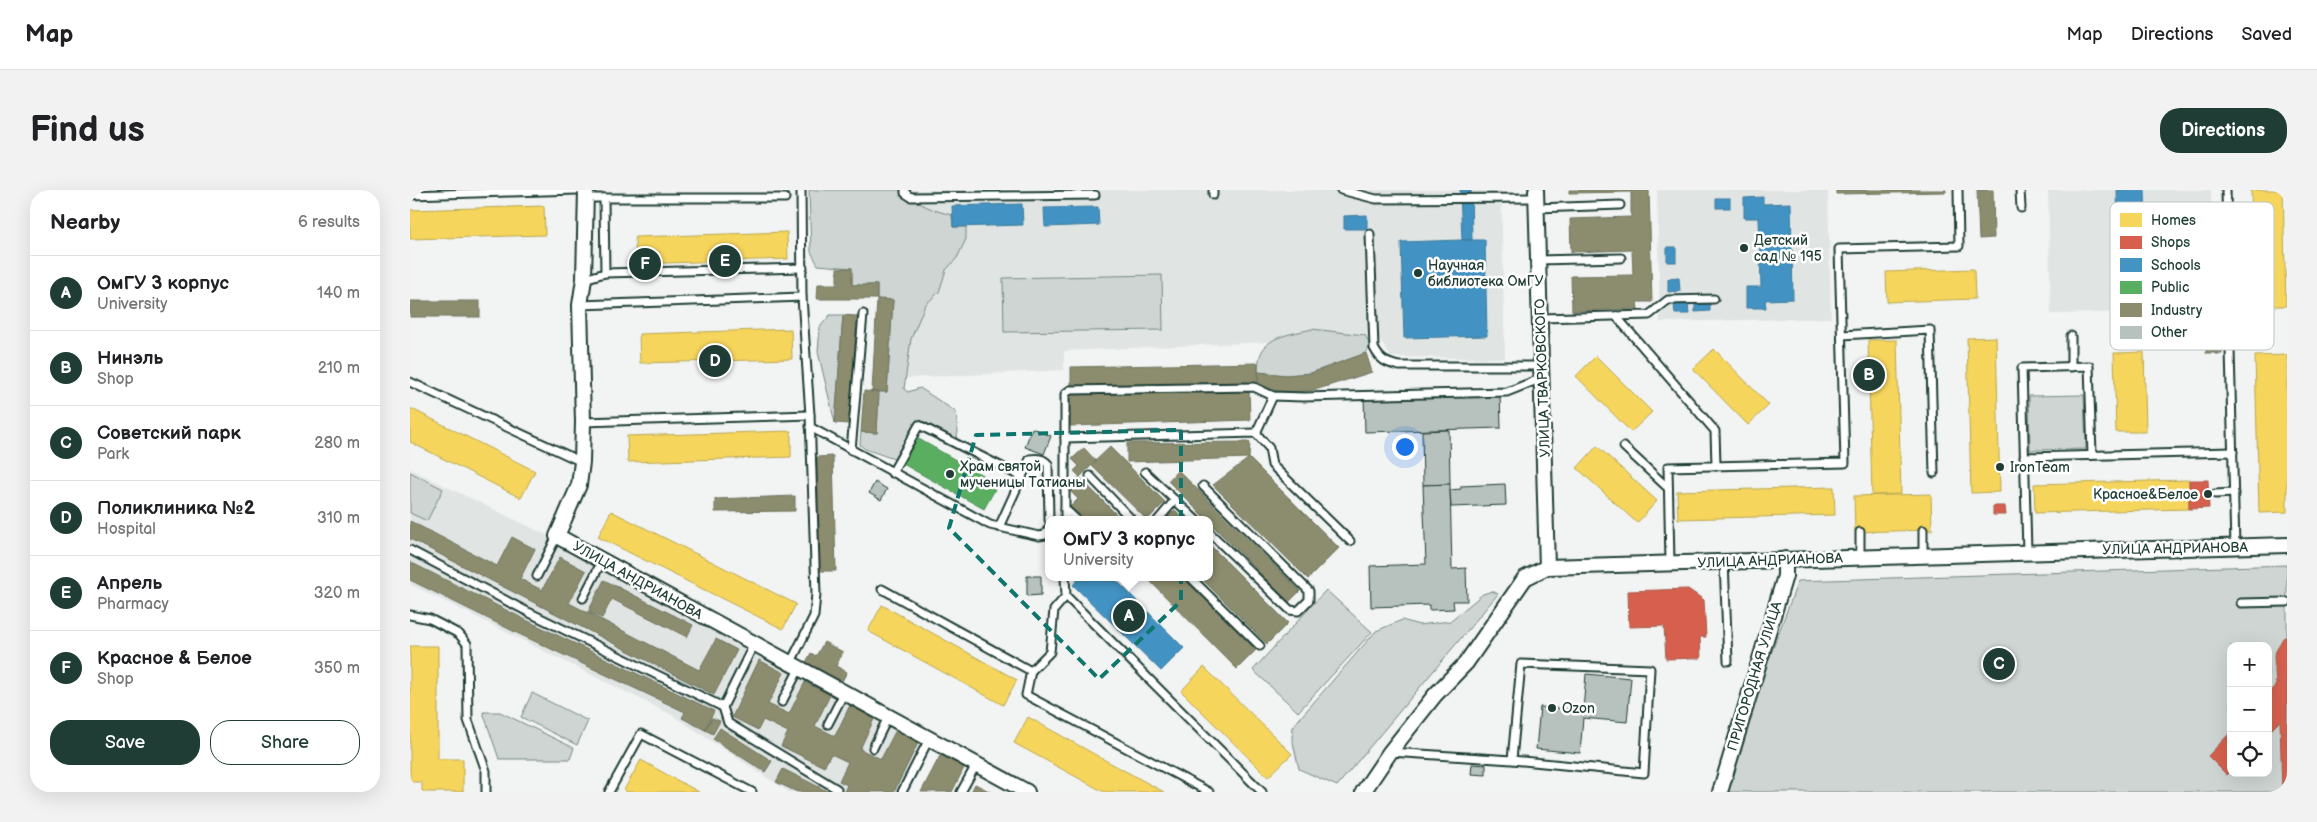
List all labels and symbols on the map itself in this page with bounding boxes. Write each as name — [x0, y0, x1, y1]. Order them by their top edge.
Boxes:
legend — [2110, 202, 2274, 350]
text: Homes — [2151, 212, 2196, 229]
place label: Детский сад № 195 — [1754, 232, 1822, 265]
text: Shops — [2151, 234, 2190, 251]
pin: E — [709, 242, 741, 280]
marker: Детский сад № 195 — [1738, 242, 1750, 254]
pin: F — [629, 245, 661, 283]
place label: Научная библиотека ОмГУ — [1428, 257, 1544, 290]
text: Schools — [2151, 257, 2201, 274]
marker: Научная библиотека ОмГУ — [1412, 267, 1424, 279]
text: Public — [2151, 279, 2189, 296]
street label: УЛИЦА ТВАРКОВСКОГО — [1531, 298, 1554, 458]
text: Industry — [2151, 302, 2203, 319]
text: Other — [2151, 324, 2188, 341]
pin: D — [699, 342, 731, 380]
pin: B — [1853, 356, 1885, 394]
your location — [1392, 434, 1418, 460]
place label: Храм святой мученицы Татианы — [960, 458, 1086, 491]
place label: IronTeam — [2010, 459, 2070, 476]
marker: IronTeam — [1994, 461, 2006, 473]
marker: Храм святой мученицы Татианы — [944, 468, 956, 480]
place label: Красное&Белое — [2093, 486, 2198, 503]
marker: Красное&Белое — [2202, 488, 2214, 500]
street label: УЛИЦА АНДРИАНОВА — [570, 538, 706, 623]
street label: УЛИЦА АНДРИАНОВА — [2102, 539, 2248, 558]
street label: УЛИЦА АНДРИАНОВА — [1697, 549, 1844, 572]
pin: A — [1113, 597, 1145, 635]
street label: ПРИГОРОДНАЯ УЛИЦА — [1724, 599, 1785, 753]
pin: C — [1983, 645, 2015, 683]
place label: Ozon — [1562, 700, 1595, 717]
marker: Ozon — [1546, 702, 1558, 714]

